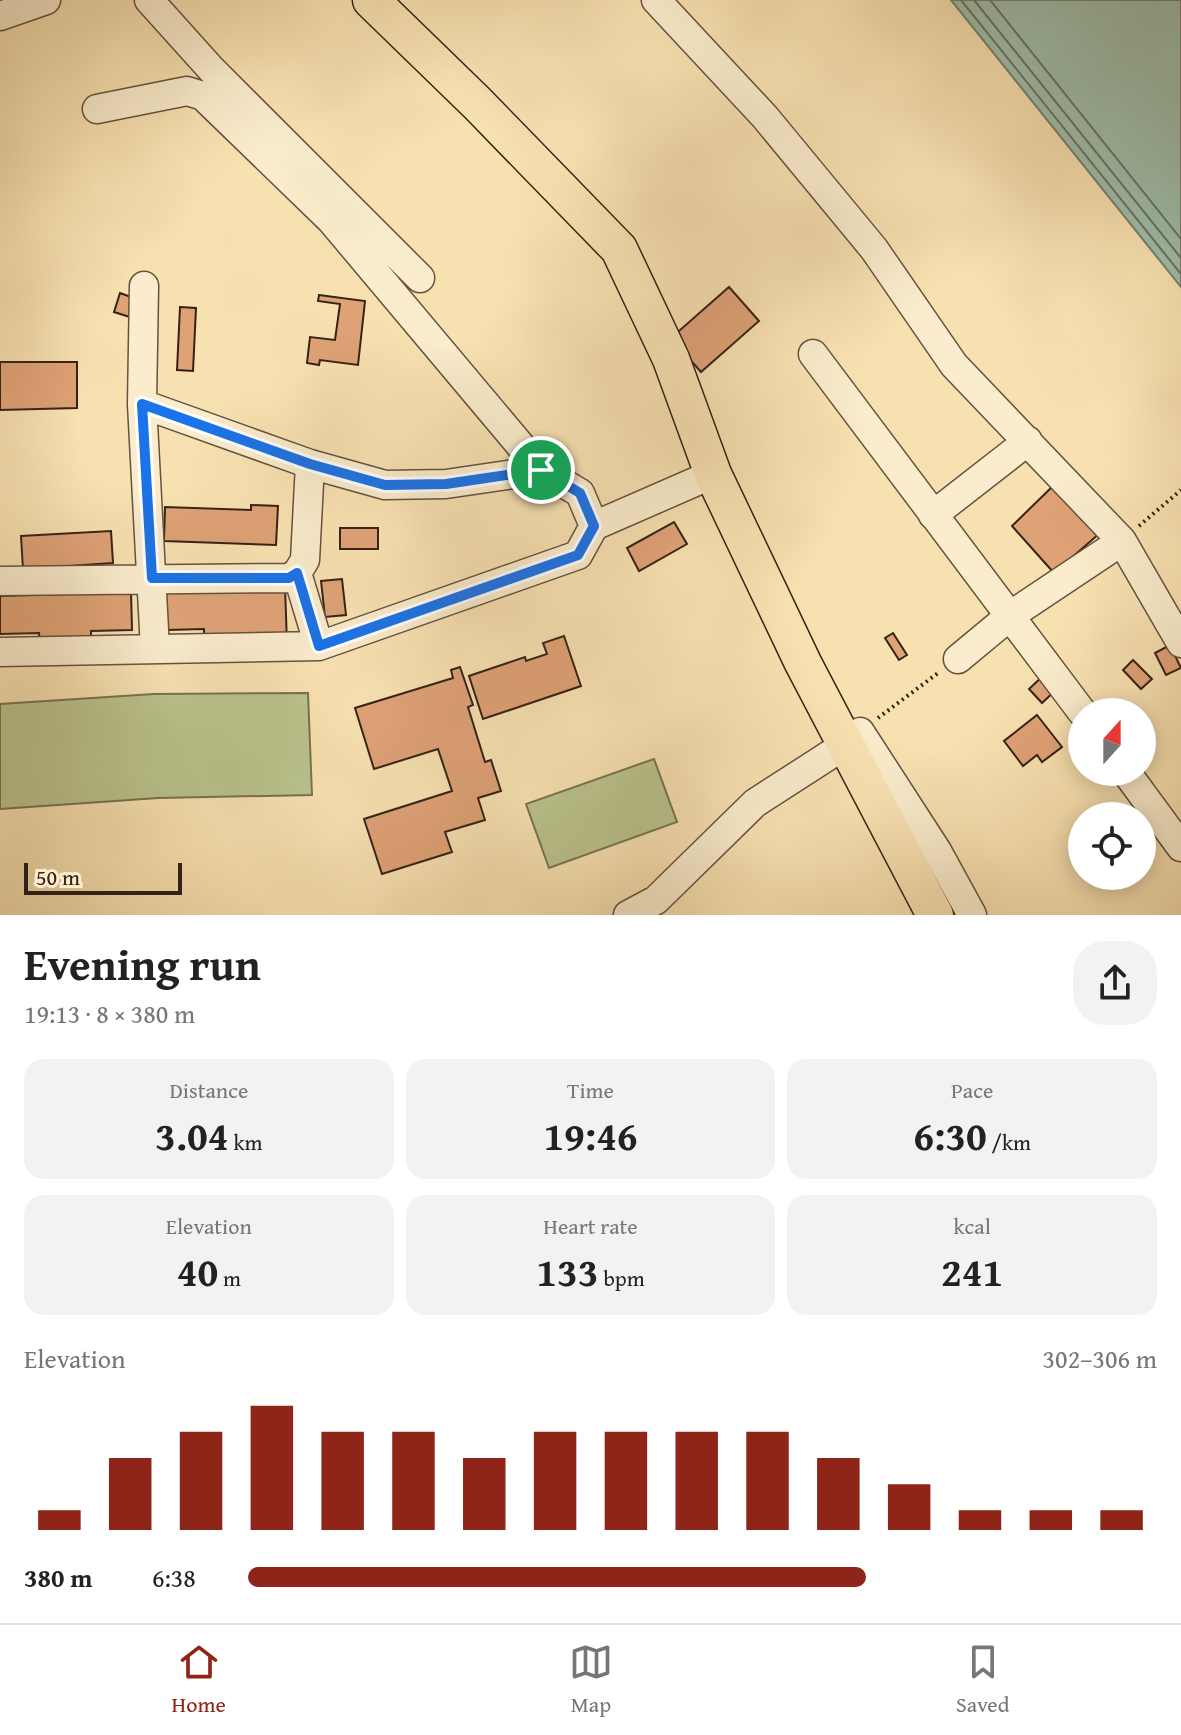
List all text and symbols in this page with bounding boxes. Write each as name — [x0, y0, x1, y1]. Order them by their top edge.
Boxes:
pin — [507, 436, 575, 504]
icon: arrive — [519, 448, 563, 492]
north arrow — [1068, 698, 1156, 786]
map controls — [1068, 698, 1156, 890]
button: locate — [1068, 802, 1156, 890]
scale bar — [24, 859, 182, 895]
text: 50 m — [36, 861, 80, 893]
text: Evening run — [24, 932, 261, 996]
button: share — [1073, 941, 1157, 1025]
text: 19:13 · 8 × 380 m — [24, 994, 195, 1033]
text: Distance — [169, 1074, 248, 1106]
text: Time — [567, 1074, 614, 1106]
text: Pace — [951, 1074, 993, 1106]
text: 3.04 — [155, 1106, 229, 1165]
text: 19:46 — [543, 1106, 638, 1165]
text: 6:30 — [913, 1106, 987, 1165]
text: km — [229, 1126, 263, 1158]
text: /km — [987, 1126, 1031, 1158]
text: Elevation — [166, 1210, 252, 1242]
text: Heart rate — [543, 1210, 638, 1242]
text: kcal — [953, 1210, 991, 1242]
text: 40 — [177, 1242, 218, 1301]
text: 133 — [536, 1242, 599, 1301]
text: 241 — [941, 1242, 1003, 1301]
text: m — [218, 1262, 241, 1294]
text: bpm — [599, 1262, 645, 1294]
text: Elevation — [24, 1339, 126, 1378]
text: 302–306 m — [1043, 1339, 1157, 1378]
text: 380 m — [24, 1558, 92, 1597]
text: 6:38 — [152, 1558, 196, 1597]
tab: Home — [172, 1640, 226, 1720]
tab: Map — [569, 1640, 613, 1720]
tab: Saved — [956, 1640, 1009, 1720]

